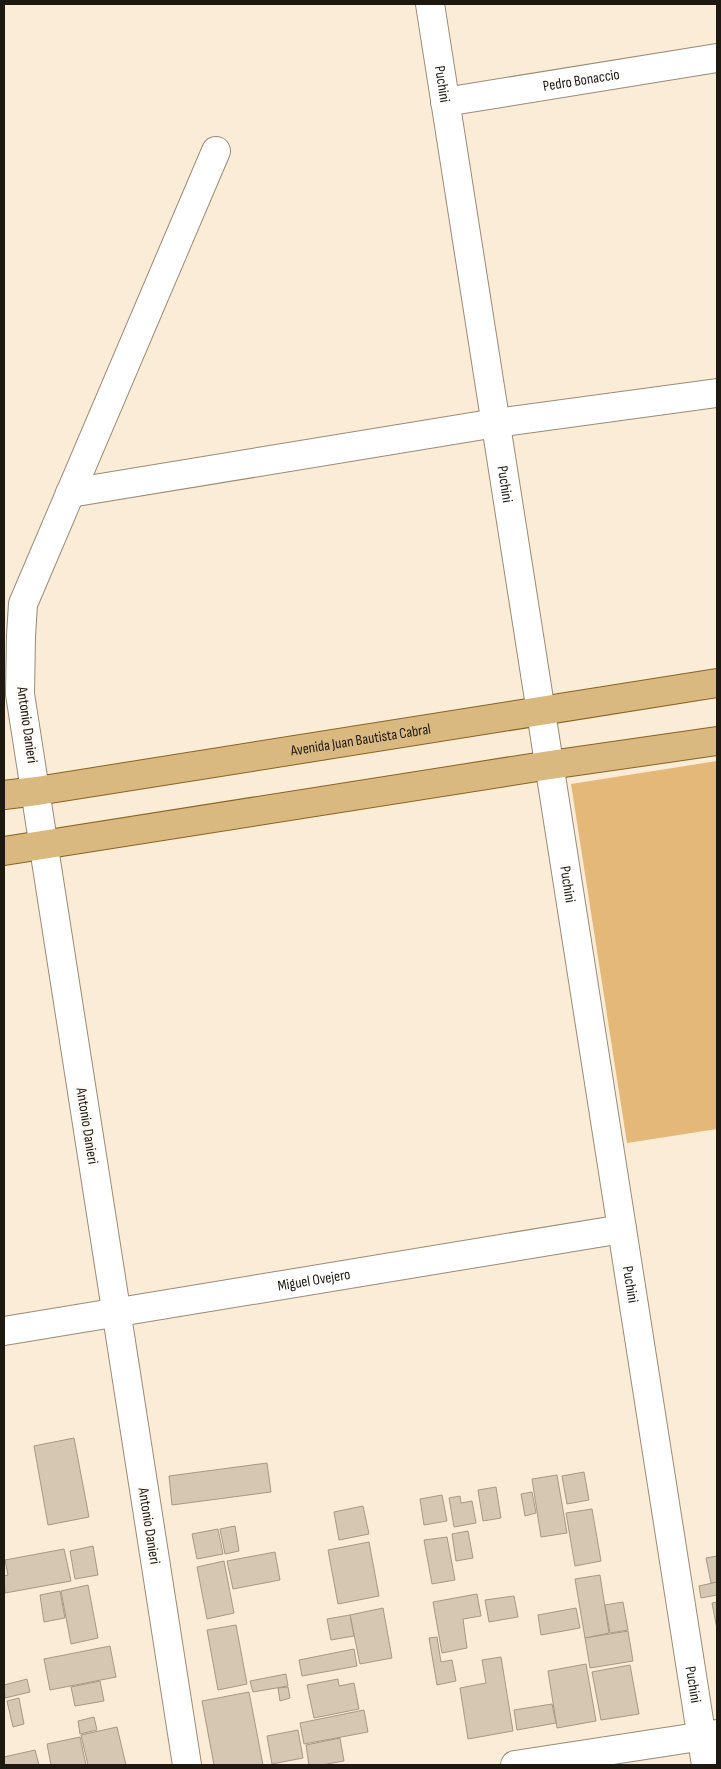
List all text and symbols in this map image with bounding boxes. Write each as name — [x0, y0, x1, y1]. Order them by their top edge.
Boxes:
street label: Puchini — [430, 64, 455, 104]
street label: Pedro Bonaccio — [541, 64, 621, 96]
street label: Puchini — [493, 464, 518, 504]
street label: Antonio Danieri — [12, 685, 42, 765]
street label: Avenida Juan Bautista Cabral — [288, 719, 432, 760]
street label: Puchini — [556, 864, 580, 904]
street label: Antonio Danieri — [71, 1085, 102, 1166]
street label: Miguel Ovejero — [276, 1265, 352, 1295]
street label: Puchini — [618, 1265, 643, 1304]
street label: Antonio Danieri — [133, 1485, 164, 1566]
street label: Puchini — [681, 1665, 706, 1704]

